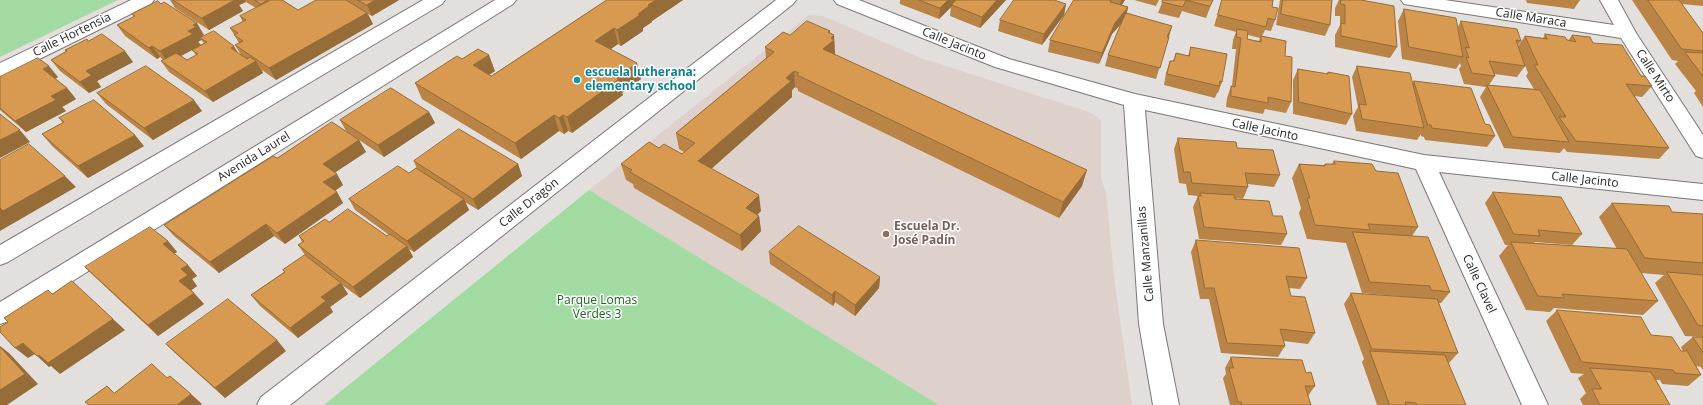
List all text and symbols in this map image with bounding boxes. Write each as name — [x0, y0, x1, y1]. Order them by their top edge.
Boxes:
street label: Calle Maraca — [1495, 5, 1567, 31]
street label: Calle Hortensia — [31, 10, 113, 60]
street label: Calle Jacinto — [920, 25, 988, 63]
street label: Calle Mirto — [1633, 47, 1677, 105]
place label: escuela lutherana: elementary school — [585, 66, 696, 94]
marker: escuela lutherana: elementary school — [572, 75, 582, 85]
street label: Calle Jacinto — [1230, 116, 1300, 144]
street label: Avenida Laurel — [215, 129, 293, 185]
street label: Calle Jacinto — [1551, 169, 1619, 191]
street label: Calle Dragón — [496, 175, 562, 231]
street label: Calle Manzanillas — [1135, 206, 1157, 302]
place label: Escuela Dr. José Padín — [894, 220, 960, 248]
marker: Escuela Dr. José Padín — [881, 229, 891, 239]
street label: Calle Clavel — [1459, 252, 1499, 316]
park label: Parque Lomas Verdes 3 — [557, 294, 637, 322]

